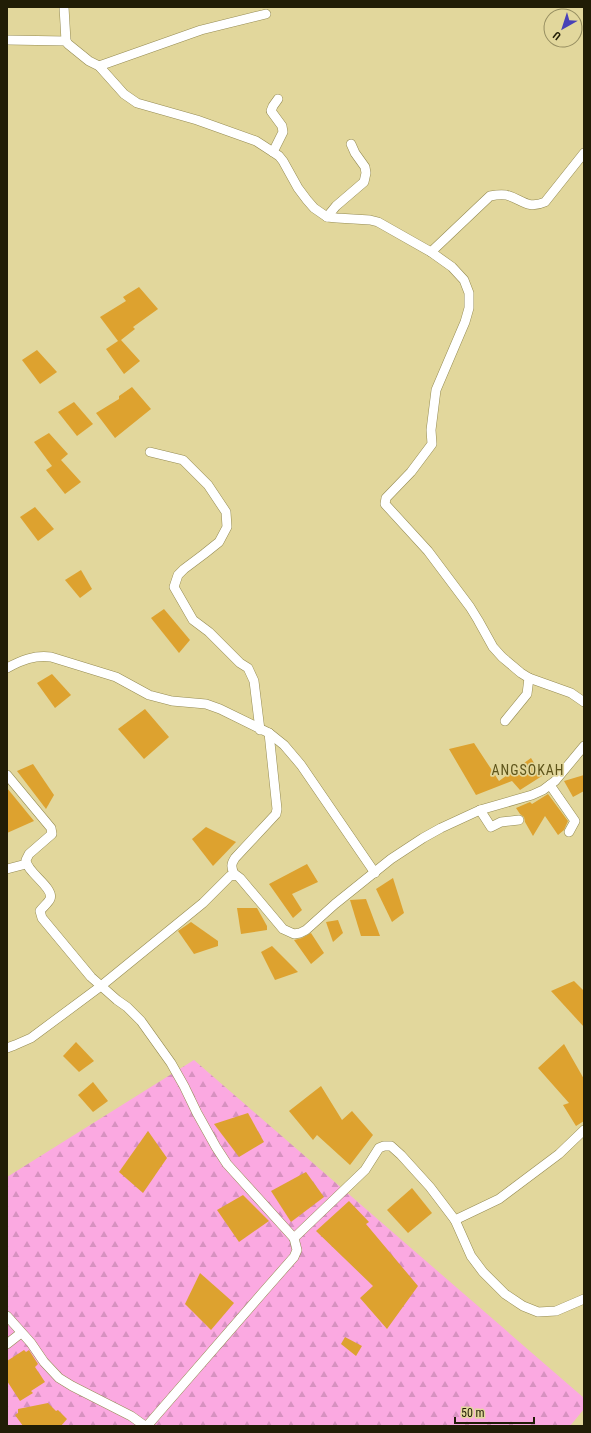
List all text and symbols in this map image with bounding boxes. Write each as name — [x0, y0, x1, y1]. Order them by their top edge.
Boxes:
north arrow — [543, 8, 583, 48]
text: U — [550, 28, 564, 42]
district label: ANGSOKAH — [491, 762, 565, 778]
scale bar — [455, 1399, 534, 1425]
text: 50 m — [461, 1406, 485, 1420]

